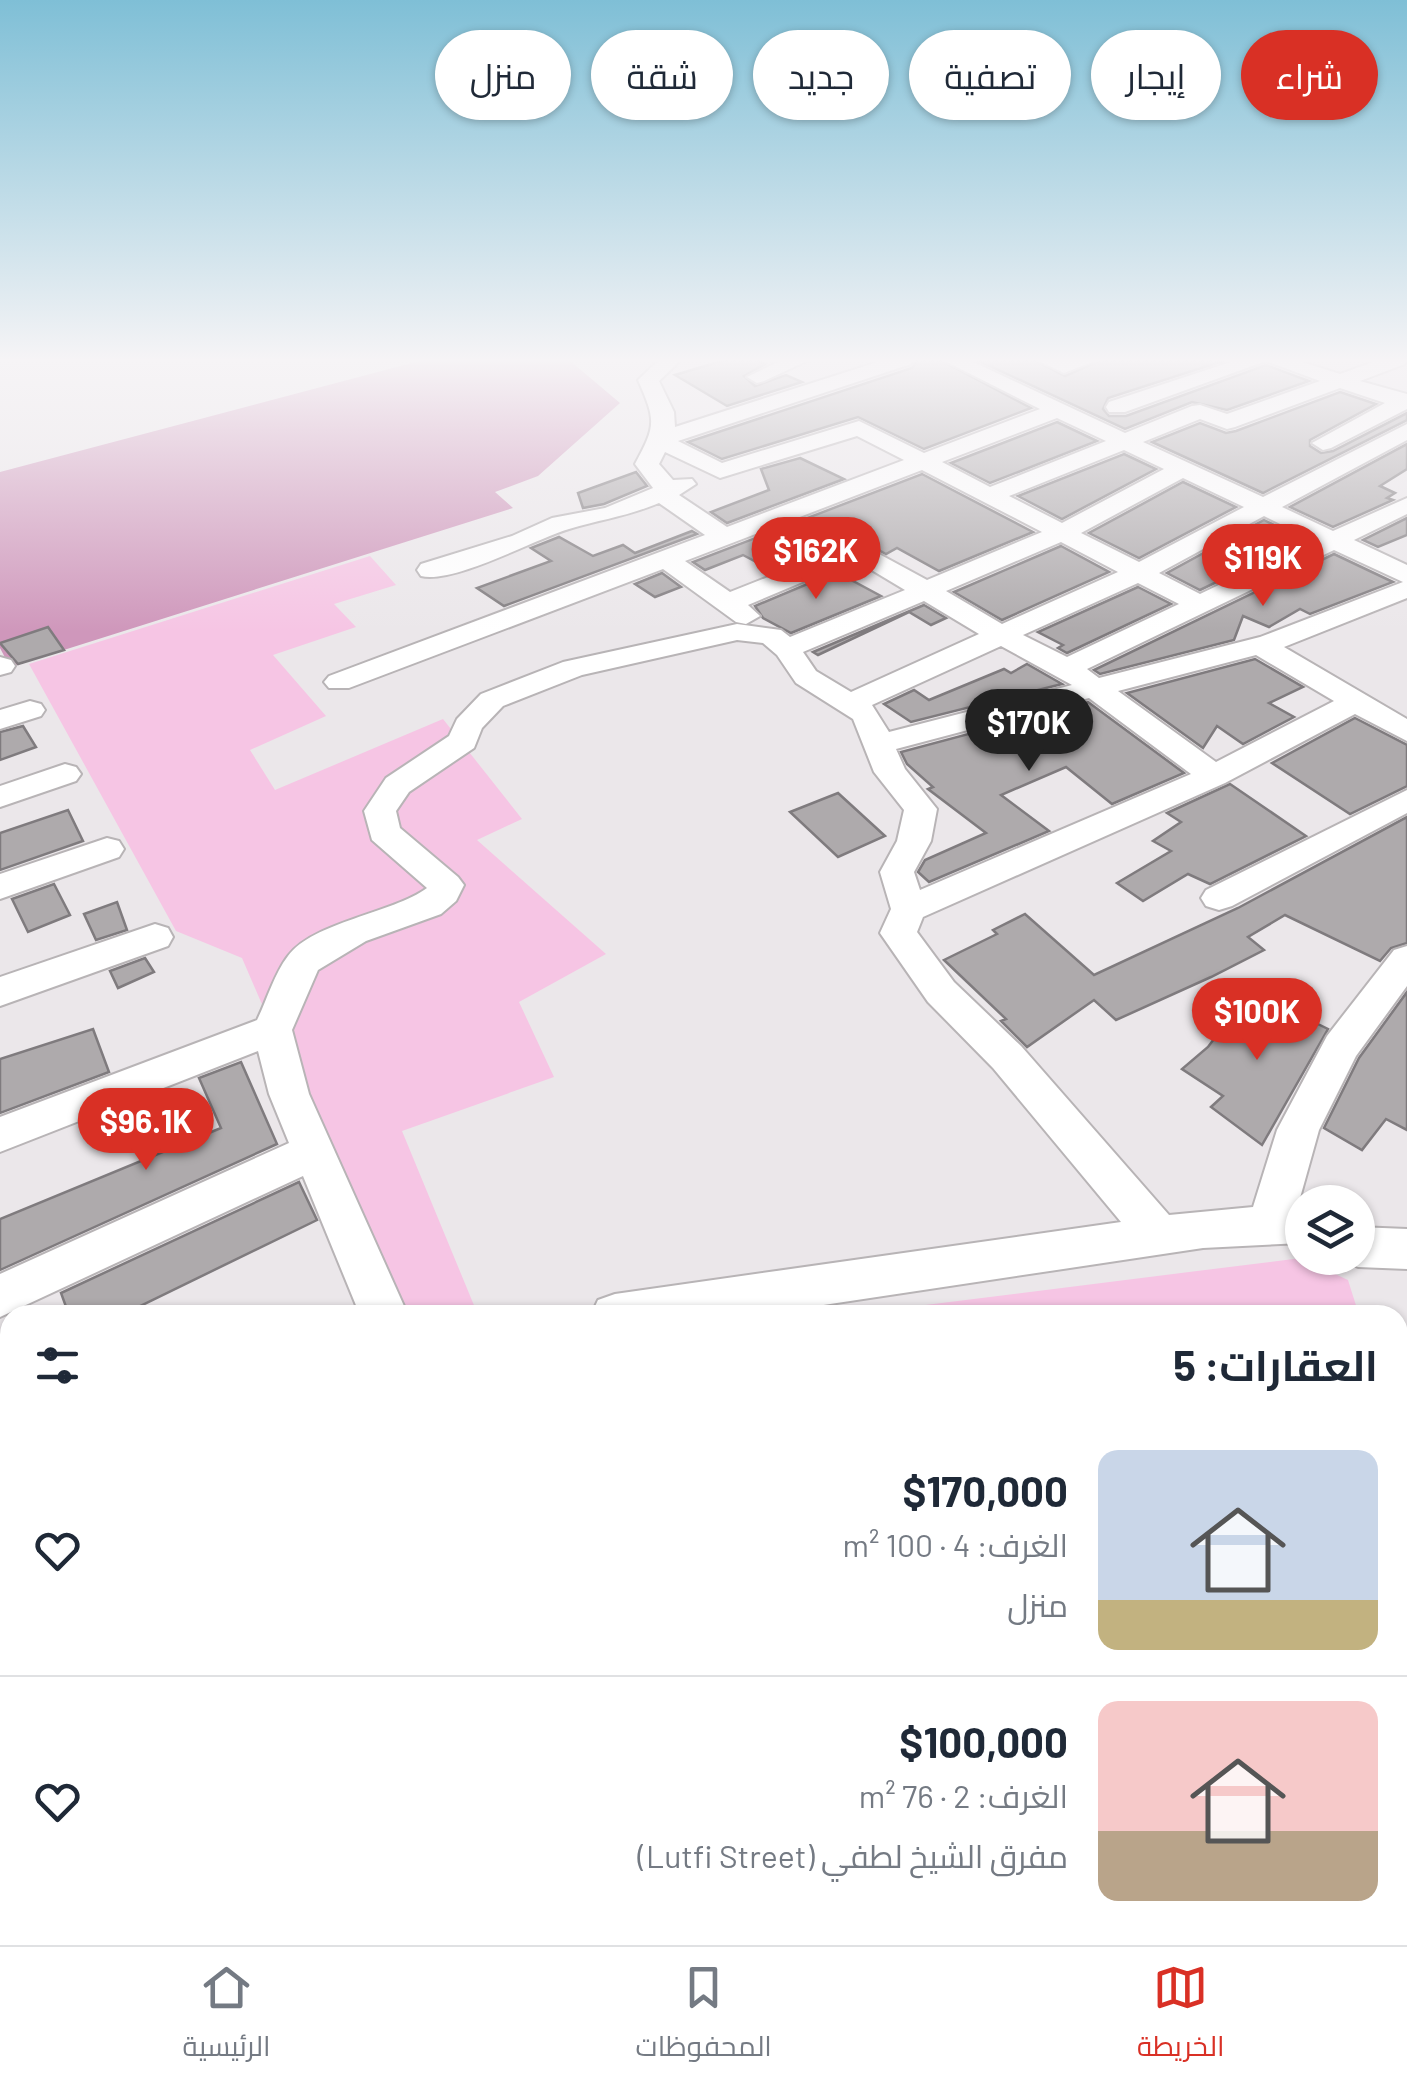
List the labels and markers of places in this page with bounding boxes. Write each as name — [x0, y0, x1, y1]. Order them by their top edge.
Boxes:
pin: $162K — [746, 517, 886, 602]
pin: $119K — [1193, 524, 1333, 609]
pin: $170K — [959, 689, 1099, 774]
pin: $100K — [1187, 978, 1327, 1063]
pin: $96.1K — [65, 1088, 227, 1173]

